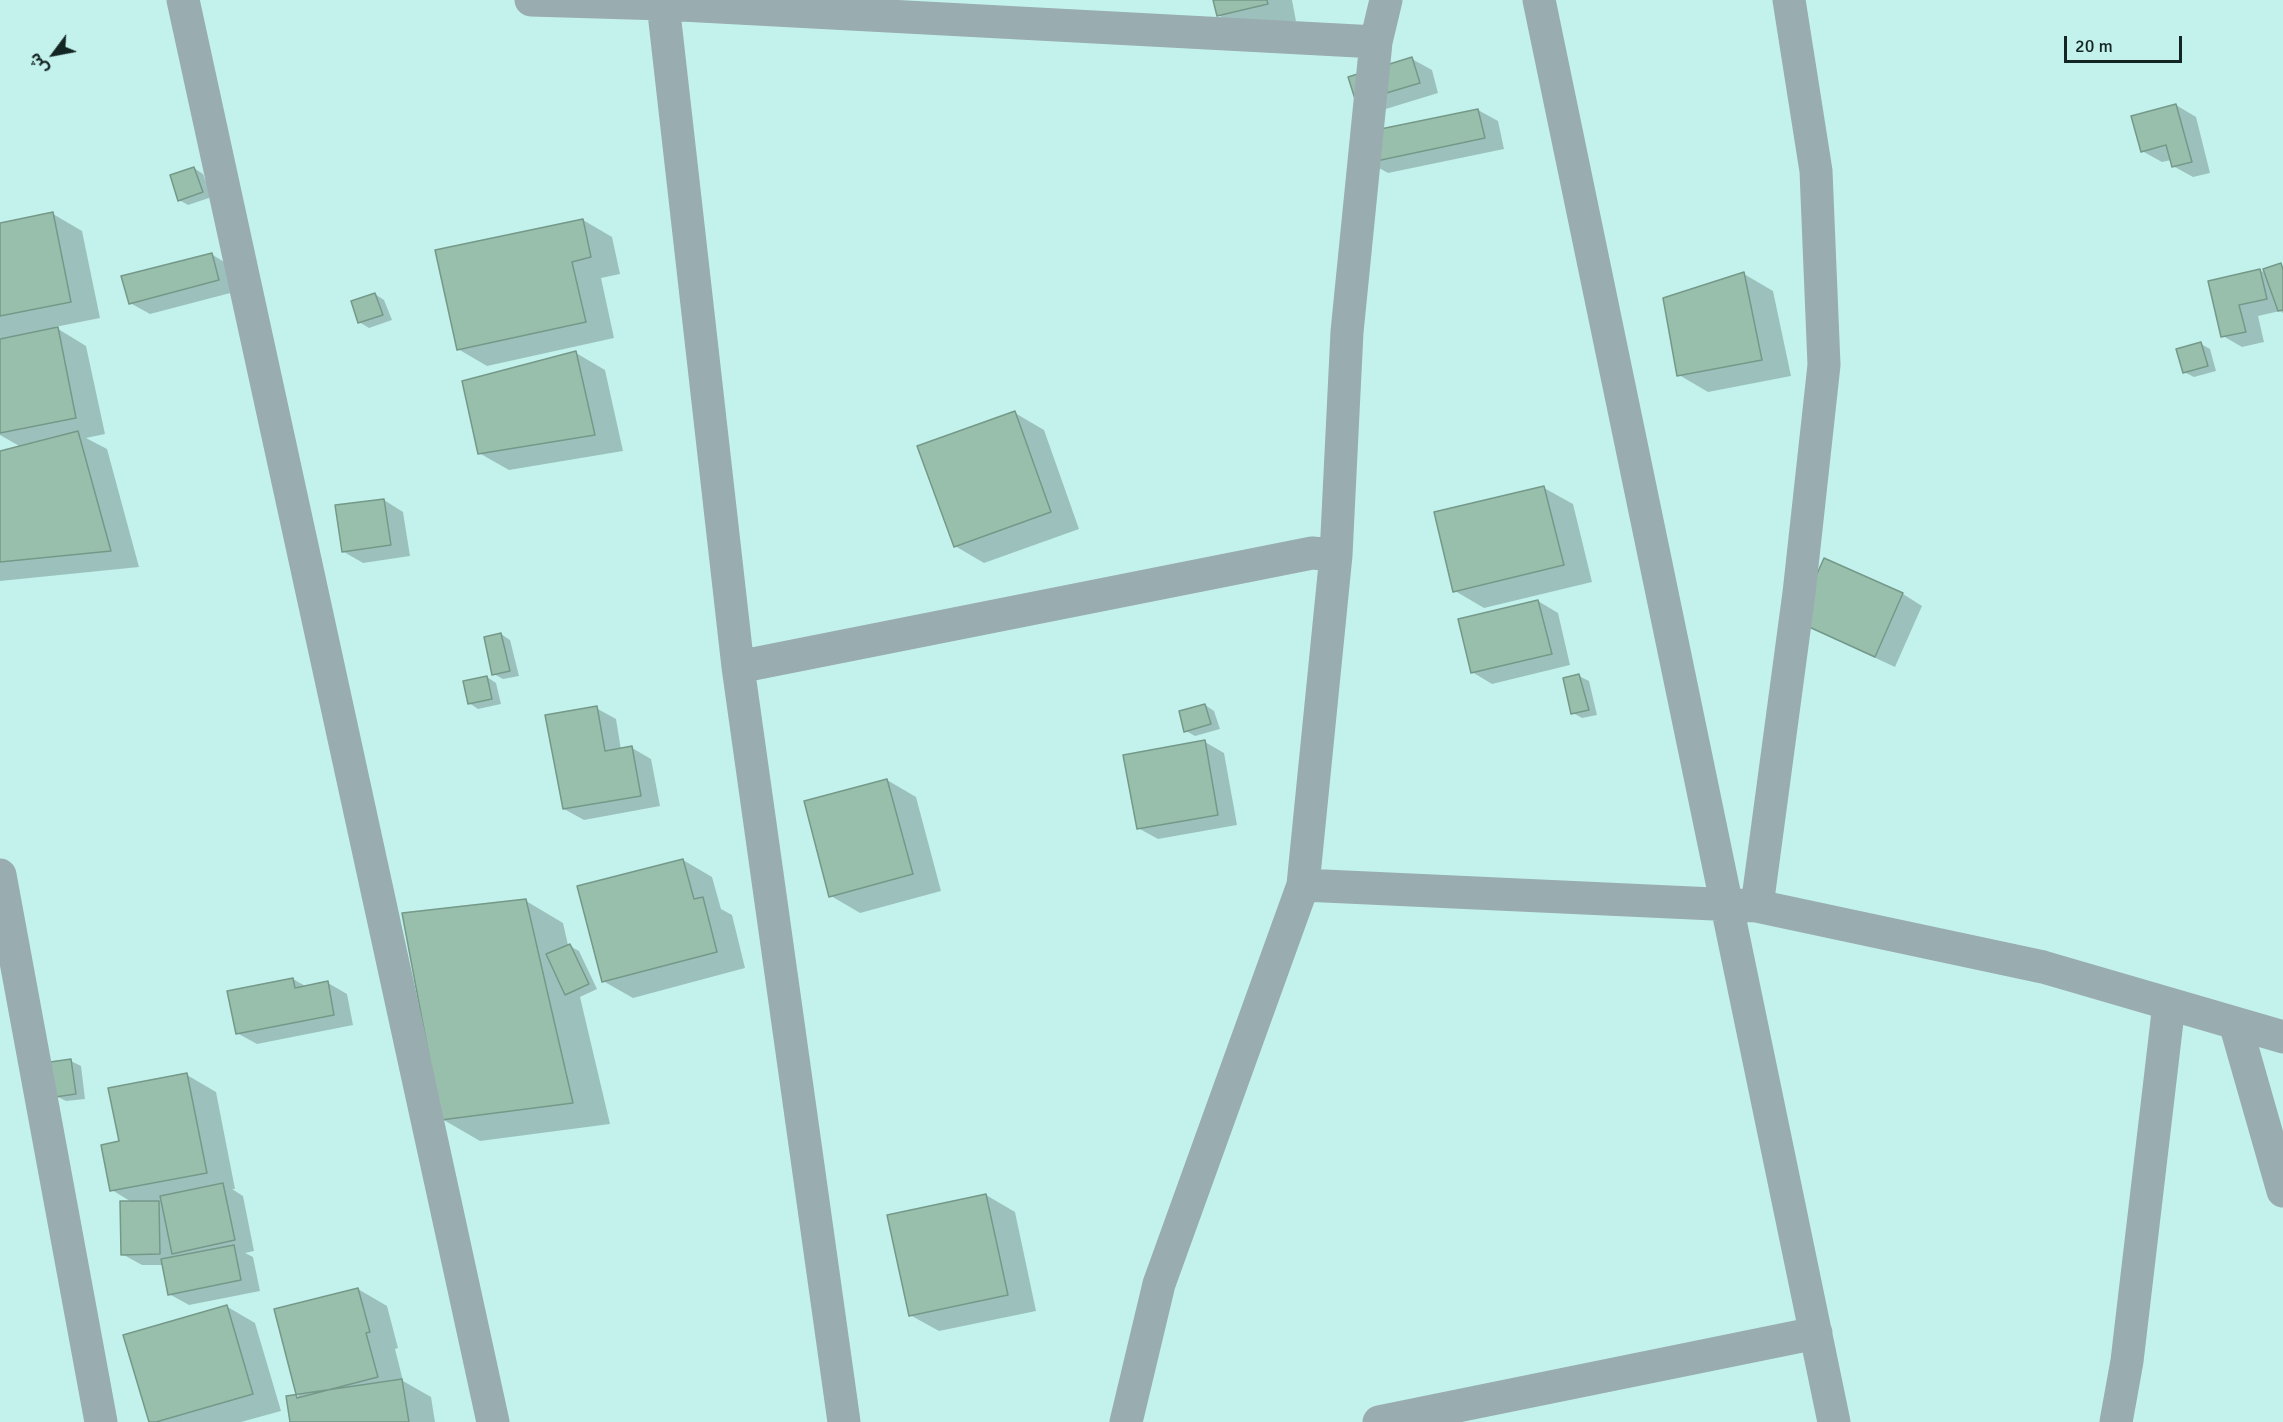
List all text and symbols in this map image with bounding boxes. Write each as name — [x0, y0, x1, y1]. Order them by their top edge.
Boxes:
north arrow — [24, 24, 84, 84]
scale bar — [2067, 24, 2186, 62]
text: 20 m — [2075, 35, 2113, 57]
text: ش — [24, 49, 53, 78]

